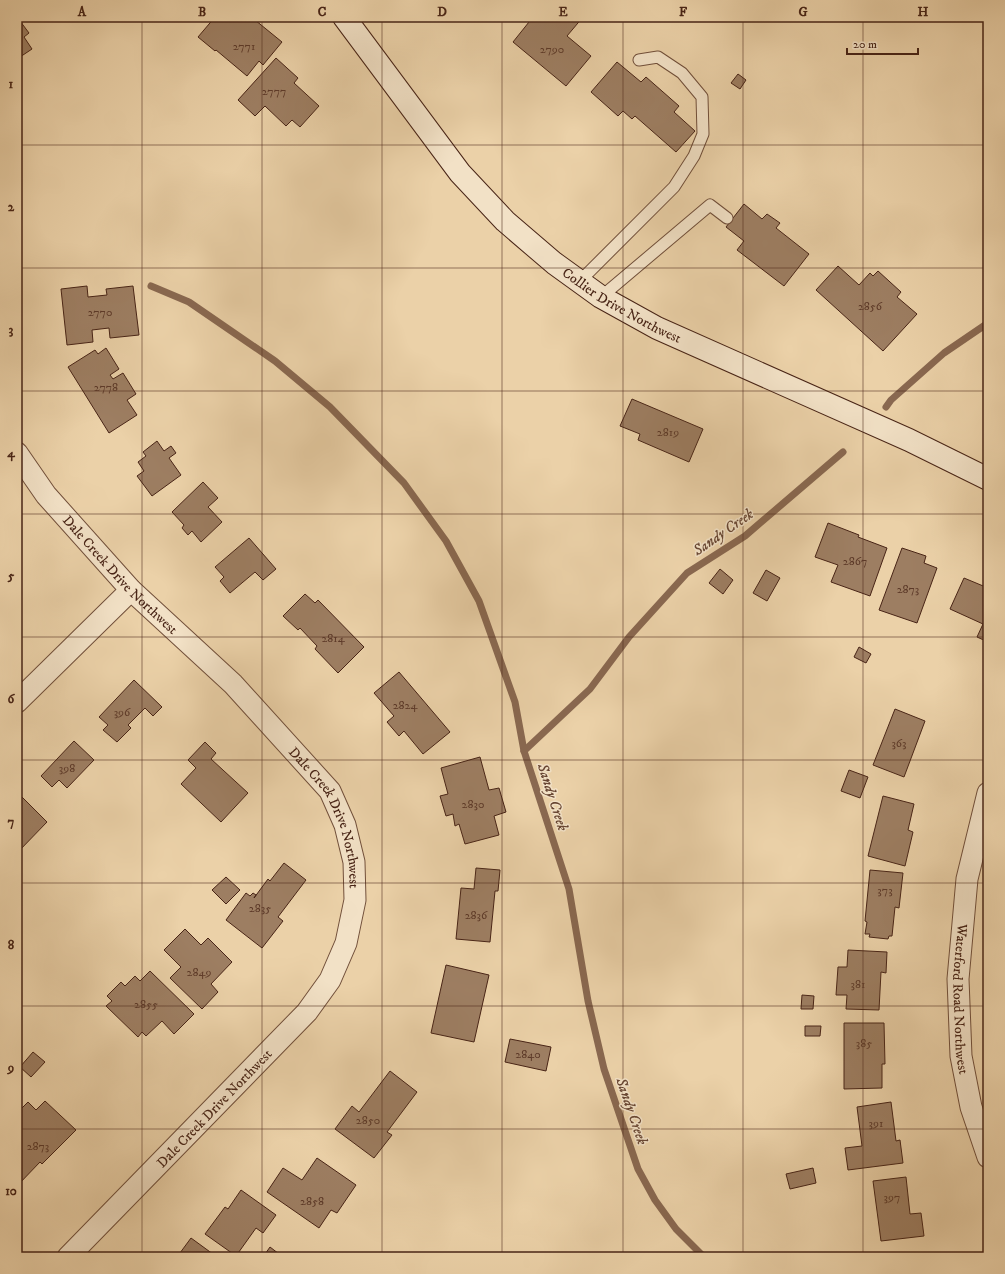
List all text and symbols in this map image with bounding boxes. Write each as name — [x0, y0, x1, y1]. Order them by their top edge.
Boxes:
text: A — [77, 4, 87, 20]
text: B — [198, 4, 206, 20]
text: C — [318, 4, 327, 20]
text: D — [437, 4, 447, 20]
text: E — [558, 4, 568, 20]
text: F — [679, 4, 688, 20]
text: G — [798, 4, 808, 20]
text: H — [918, 4, 929, 20]
scale bar — [847, 30, 918, 56]
text: 20 m — [853, 37, 877, 52]
house number: 2771 — [233, 39, 255, 54]
house number: 2790 — [540, 42, 564, 57]
text: 1 — [9, 76, 14, 92]
house number: 2777 — [262, 84, 286, 99]
text: 2 — [8, 199, 15, 215]
street label: Collier Drive Northwest — [558, 264, 684, 348]
house number: 2856 — [858, 299, 883, 314]
house number: 2770 — [88, 305, 112, 320]
text: 3 — [9, 322, 14, 338]
house number: 2778 — [94, 380, 118, 395]
house number: 2819 — [657, 425, 679, 440]
text: 4 — [6, 445, 15, 462]
water label: Sandy Creek — [688, 504, 758, 561]
street label: Dale Creek Drive Northwest — [58, 512, 181, 639]
house number: 2867 — [843, 554, 867, 569]
text: 5 — [7, 568, 15, 584]
house number: 2873 — [897, 582, 919, 597]
house number: 2814 — [321, 631, 346, 646]
text: 6 — [8, 691, 16, 707]
house number: 2824 — [393, 698, 418, 713]
house number: 396 — [114, 705, 131, 720]
house number: 363 — [891, 736, 907, 751]
street label: Dale Creek Drive Northwest — [284, 743, 363, 889]
water label: Sandy Creek — [532, 760, 573, 834]
house number: 398 — [59, 761, 75, 776]
house number: 2830 — [462, 797, 484, 812]
text: 7 — [8, 814, 15, 830]
house number: 373 — [877, 883, 893, 898]
house number: 2835 — [249, 901, 271, 916]
house number: 2836 — [465, 908, 488, 923]
street label: Waterford Road Northwest — [948, 922, 972, 1076]
text: 8 — [8, 937, 15, 953]
house number: 2849 — [187, 965, 211, 980]
house number: 381 — [851, 977, 865, 992]
house number: 2855 — [134, 997, 158, 1012]
house number: 385 — [856, 1036, 872, 1051]
street label: Dale Creek Drive Northwest — [153, 1045, 277, 1172]
house number: 2840 — [515, 1047, 541, 1062]
text: 9 — [7, 1060, 14, 1076]
water label: Sandy Creek — [611, 1074, 652, 1148]
house number: 2850 — [356, 1113, 380, 1128]
house number: 391 — [869, 1116, 883, 1131]
house number: 2873 — [27, 1139, 49, 1154]
text: 10 — [5, 1183, 17, 1199]
house number: 397 — [884, 1190, 900, 1205]
house number: 2858 — [300, 1194, 324, 1209]

